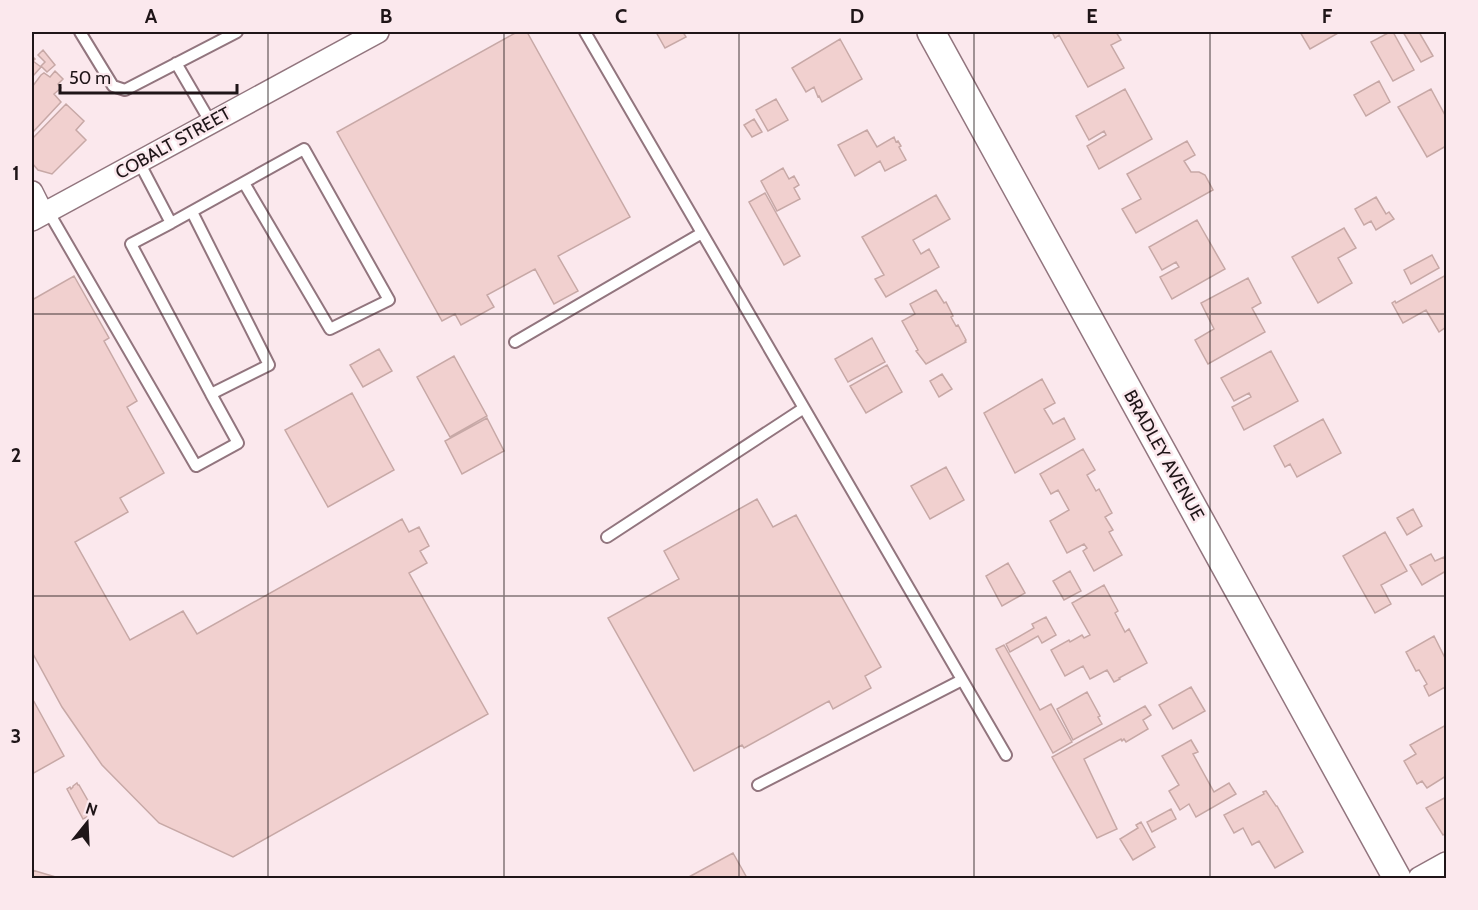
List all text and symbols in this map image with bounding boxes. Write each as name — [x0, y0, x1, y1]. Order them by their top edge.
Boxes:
text: A — [145, 4, 158, 28]
text: B — [380, 4, 392, 28]
text: C — [615, 4, 627, 28]
text: D — [850, 4, 864, 28]
text: E — [1086, 4, 1098, 28]
text: F — [1322, 4, 1333, 28]
scale bar — [60, 57, 237, 95]
text: 50 m — [69, 67, 111, 89]
street label: COBALT STREET — [111, 102, 235, 184]
text: 1 — [12, 161, 20, 185]
street label: BRADLEY AVENUE — [1119, 386, 1209, 524]
text: 2 — [11, 443, 21, 467]
text: 3 — [11, 724, 21, 748]
north arrow — [57, 793, 117, 853]
text: N — [83, 798, 100, 820]

